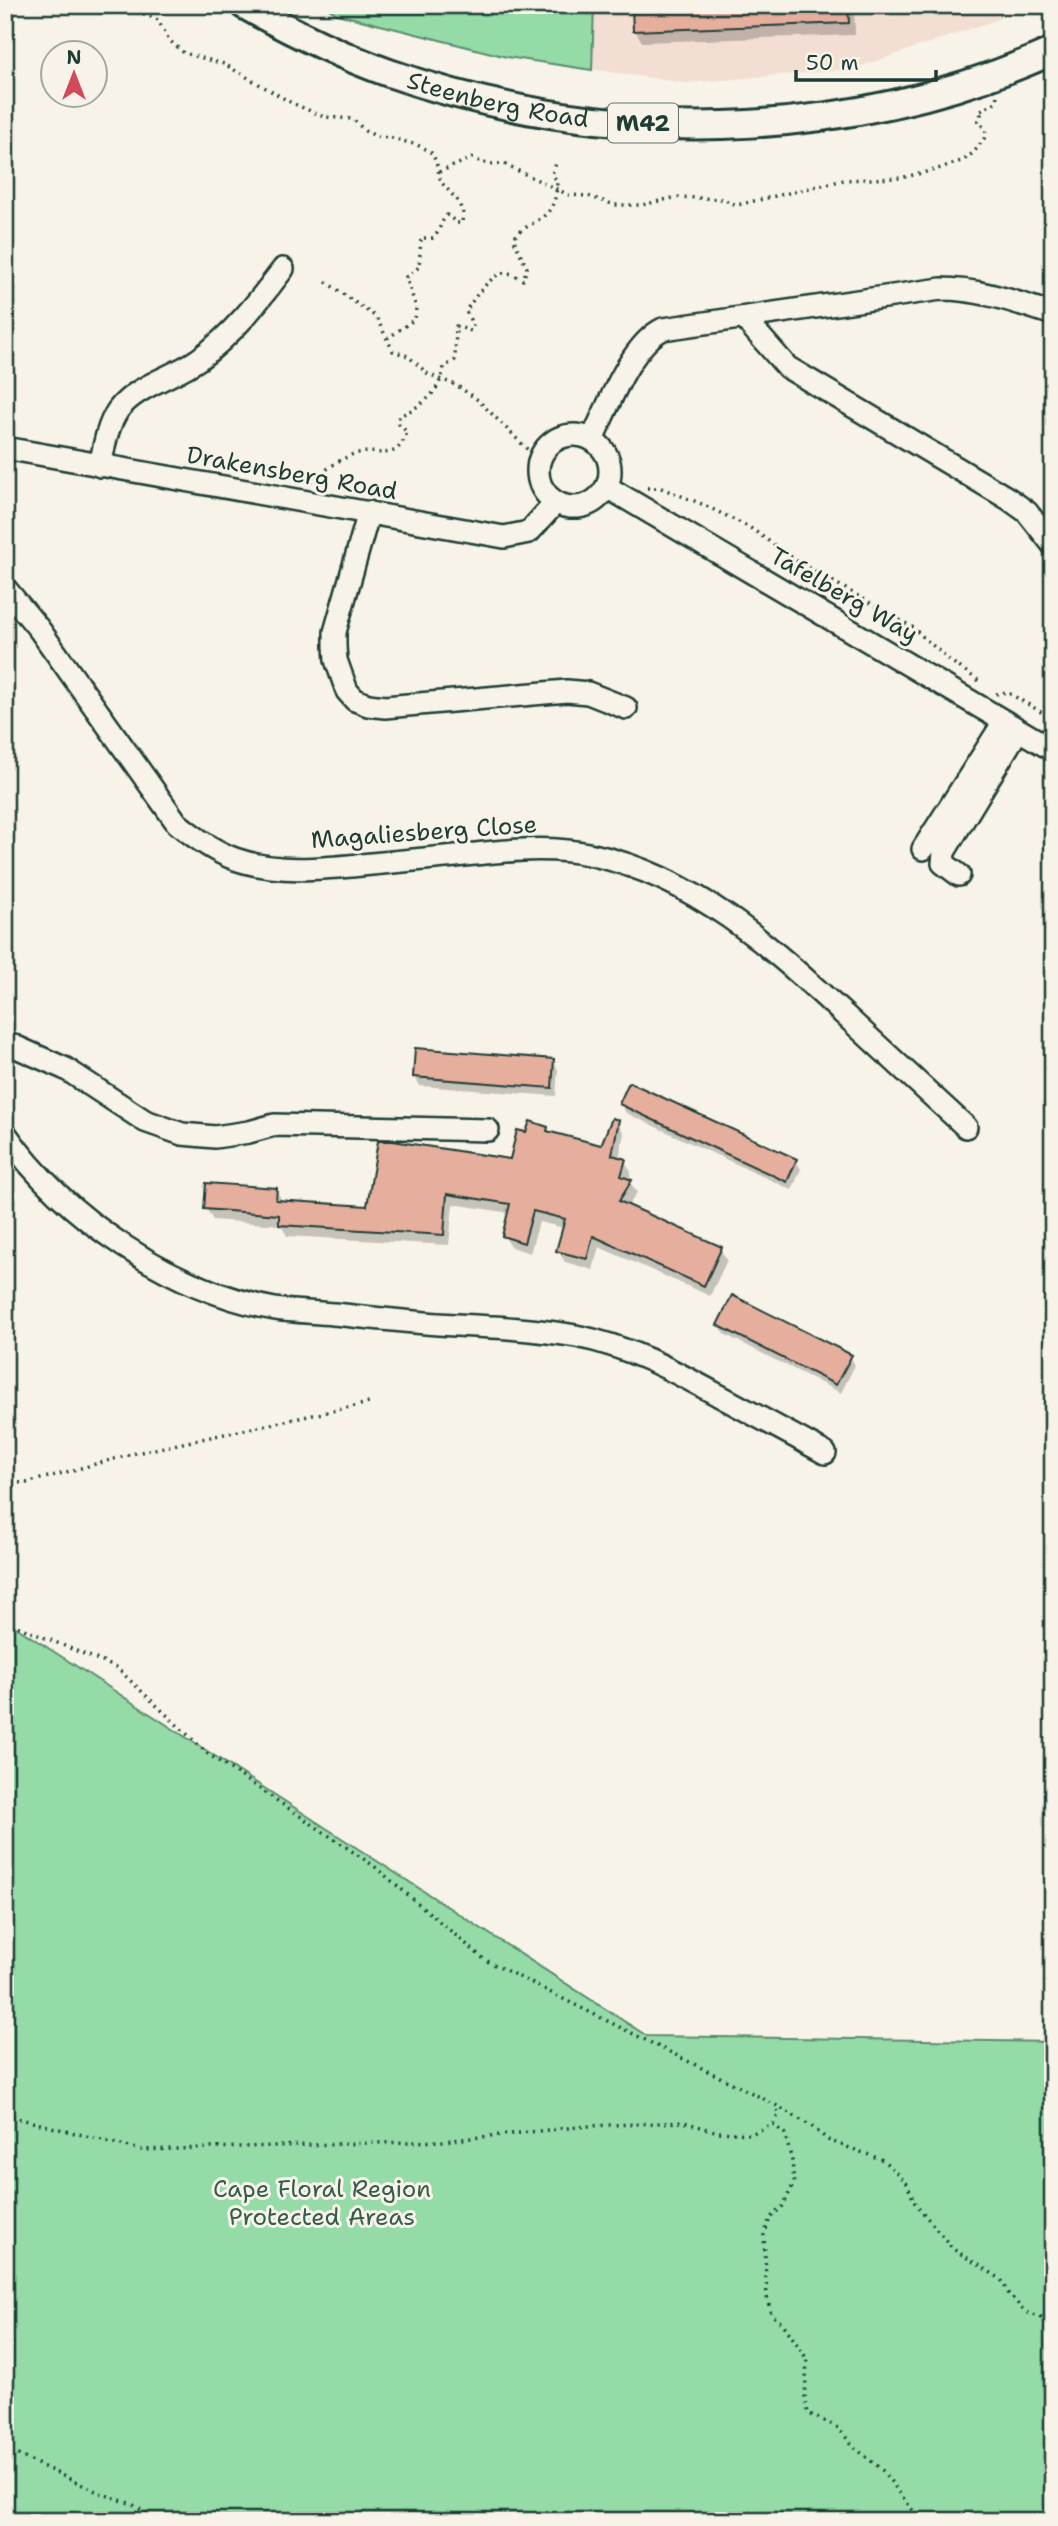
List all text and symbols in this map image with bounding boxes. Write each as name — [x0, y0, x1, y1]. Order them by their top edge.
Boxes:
north arrow — [38, 38, 108, 108]
scale bar — [796, 38, 936, 82]
text: N — [66, 45, 82, 70]
text: 50 m — [806, 49, 859, 77]
street label: Steenberg Road — [403, 64, 591, 135]
road number: M42 — [608, 104, 678, 142]
street label: Drakensberg Road — [184, 439, 400, 507]
street label: Tafelberg Way — [764, 540, 924, 650]
street label: Magaliesberg Close — [310, 808, 538, 856]
park label: Cape Floral Region Protected Areas — [213, 2173, 431, 2233]

